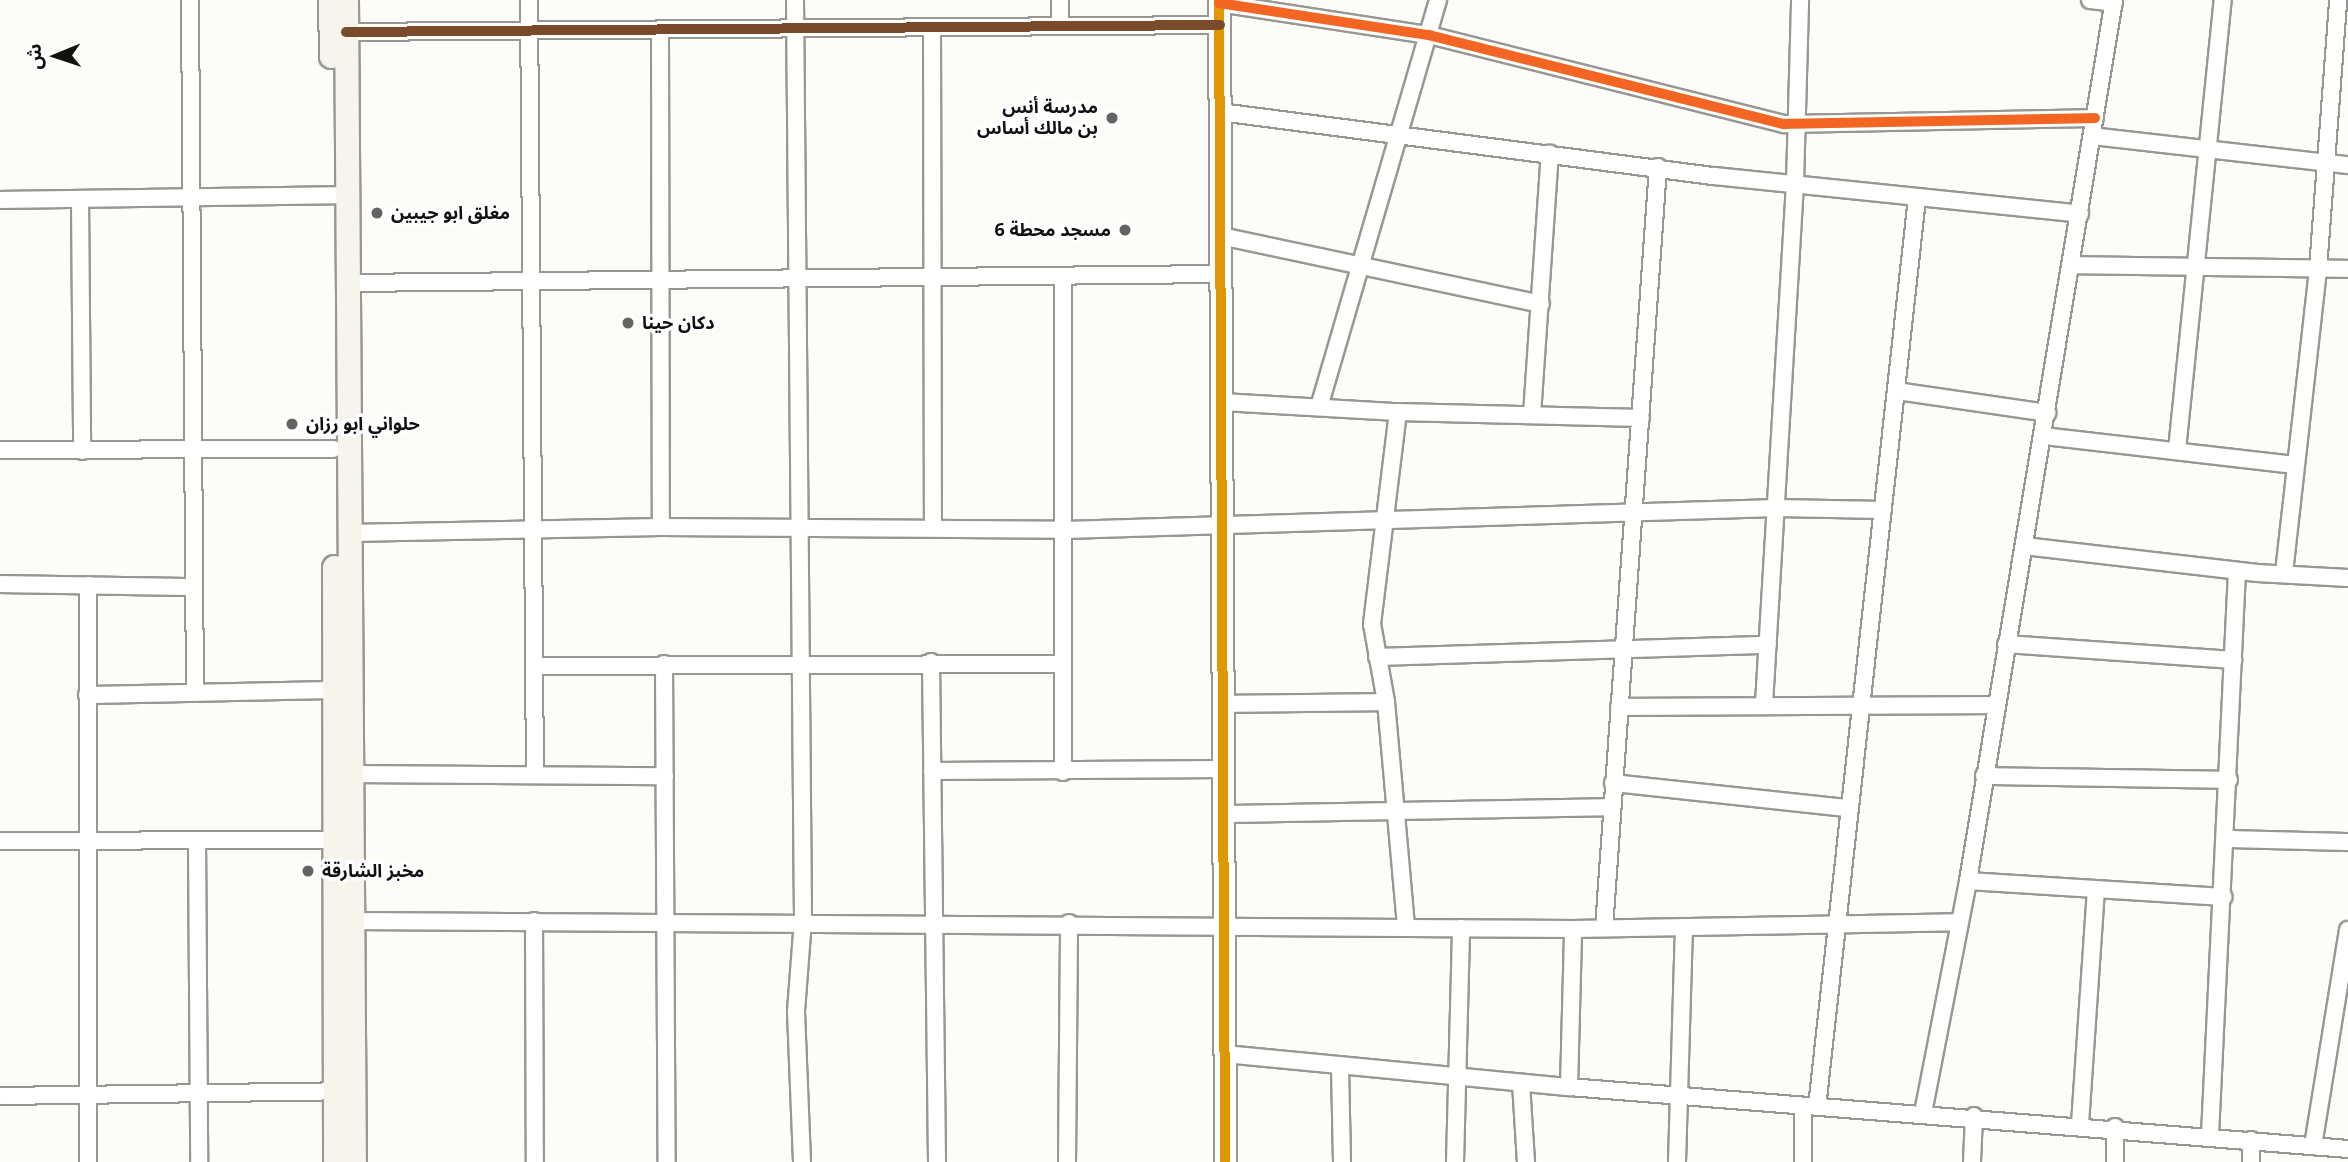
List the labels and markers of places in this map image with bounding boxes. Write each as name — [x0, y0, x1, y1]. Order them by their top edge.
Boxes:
place label: مدرسة أنس بن مالك أساس — [977, 97, 1098, 140]
marker: مدرسة أنس بن مالك أساس — [1104, 110, 1120, 126]
place label: مغلق ابو جيبين — [391, 202, 510, 224]
marker: مغلق ابو جيبين — [369, 205, 385, 221]
place label: مسجد محطة 6 — [995, 219, 1111, 241]
marker: مسجد محطة 6 — [1117, 222, 1133, 238]
place label: دكان حينا — [642, 312, 715, 334]
marker: دكان حينا — [620, 315, 636, 331]
place label: حلواني ابو رزان — [306, 413, 420, 435]
marker: حلواني ابو رزان — [284, 416, 300, 432]
place label: مخبز الشارقة — [322, 860, 424, 882]
marker: مخبز الشارقة — [300, 863, 316, 879]

